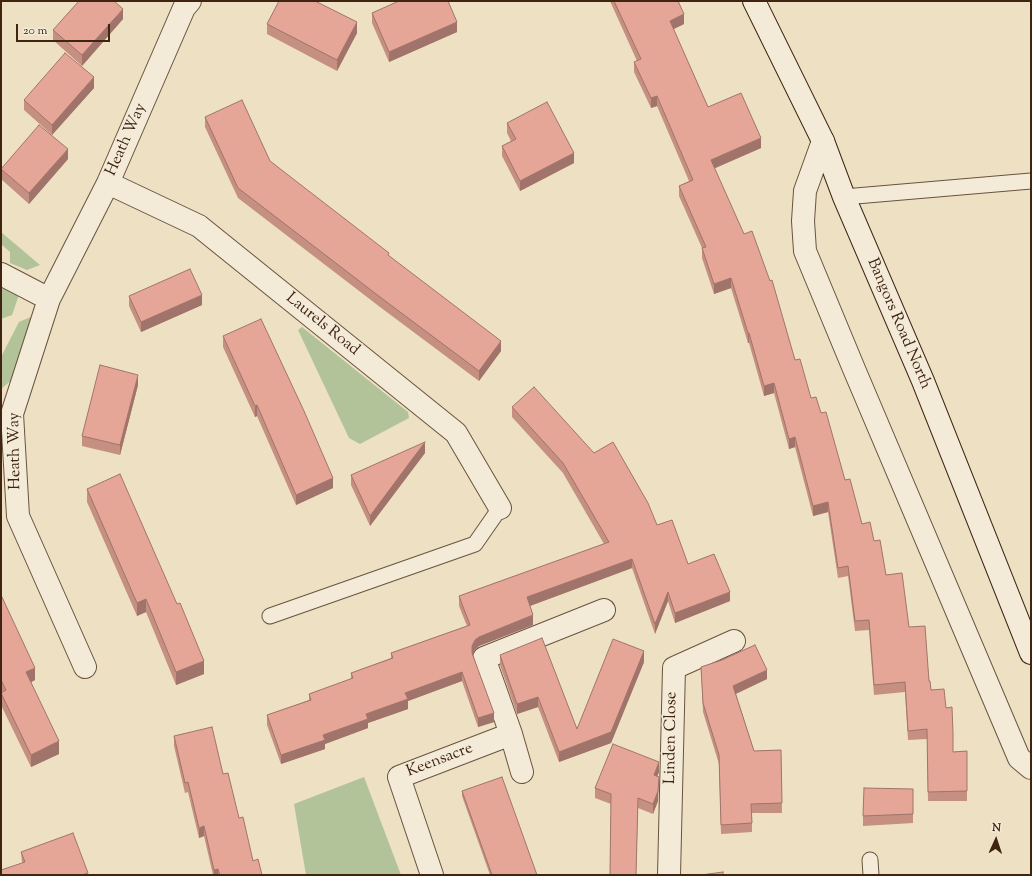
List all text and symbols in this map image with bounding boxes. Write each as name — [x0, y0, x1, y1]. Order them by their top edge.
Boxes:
scale bar — [18, 16, 112, 42]
text: 20 m — [23, 22, 47, 40]
street label: Heath Way — [102, 101, 152, 179]
street label: Bangors Road North — [862, 256, 934, 392]
street label: Laurels Road — [281, 289, 363, 361]
street label: Heath Way — [6, 412, 26, 490]
street label: Linden Close — [662, 692, 682, 784]
street label: Keensacre — [404, 740, 476, 782]
north arrow — [976, 820, 1016, 860]
text: N — [992, 820, 1001, 836]

